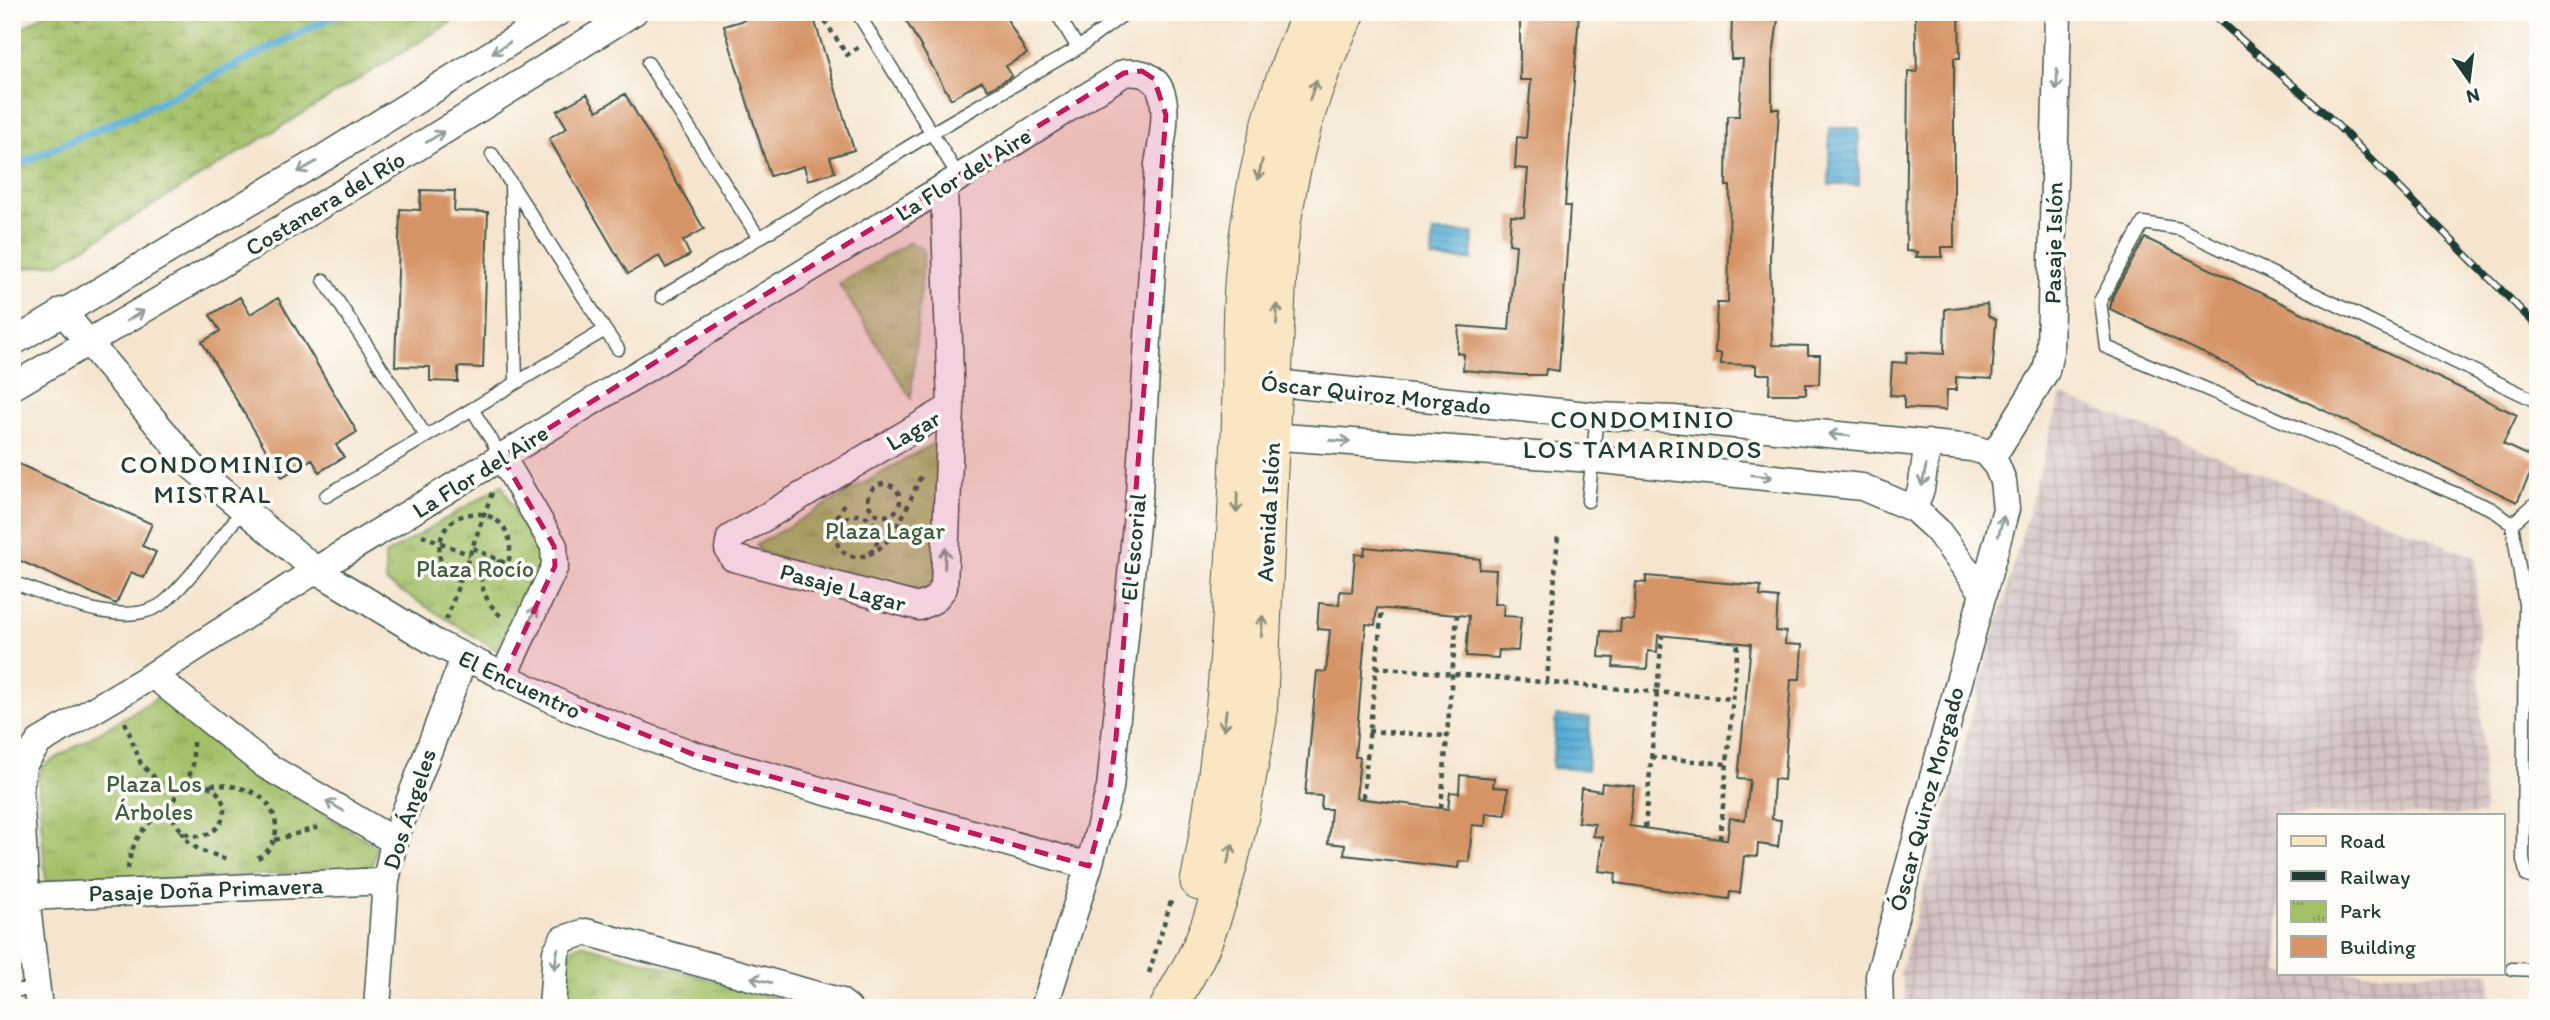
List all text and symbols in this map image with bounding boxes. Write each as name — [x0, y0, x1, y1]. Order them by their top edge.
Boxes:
one-way arrow — [492, 42, 512, 56]
north arrow — [2434, 46, 2504, 116]
one-way arrow — [2050, 69, 2064, 92]
one-way arrow — [1308, 80, 1320, 102]
text: N — [2464, 83, 2482, 109]
street label: La Flor del Aire — [890, 121, 1036, 227]
one-way arrow — [425, 129, 445, 143]
street label: Costanera del Río — [240, 144, 410, 262]
one-way arrow — [1252, 158, 1266, 181]
one-way arrow — [298, 160, 318, 174]
street label: Pasaje Islón — [2037, 181, 2069, 304]
one-way arrow — [1270, 303, 1283, 326]
one-way arrow — [124, 309, 144, 323]
street label: Óscar Quiroz Morgado — [1259, 367, 1493, 421]
street label: Lagar — [881, 403, 945, 457]
district label: CONDOMINIO LOS TAMARINDOS — [1523, 403, 1763, 465]
street label: La Flor del Aire — [407, 418, 553, 524]
one-way arrow — [1828, 428, 1851, 441]
one-way arrow — [1328, 435, 1351, 448]
street label: Avenida Islón — [1250, 441, 1286, 583]
district label: CONDOMINIO MISTRAL — [120, 448, 306, 510]
one-way arrow — [1916, 464, 1930, 487]
one-way arrow — [1750, 469, 1773, 482]
one-way arrow — [1230, 491, 1243, 514]
street label: El Escorial — [1114, 492, 1152, 602]
one-way arrow — [1995, 515, 2008, 538]
park label: Plaza Lagar — [825, 516, 945, 545]
one-way arrow — [939, 547, 952, 570]
park label: Plaza Rocío — [416, 554, 534, 583]
street label: Pasaje Lagar — [777, 556, 910, 618]
one-way arrow — [526, 605, 539, 627]
one-way arrow — [1256, 615, 1269, 638]
street label: El Encuentro — [454, 643, 586, 725]
street label: Óscar Quiroz Morgado — [1882, 683, 1970, 915]
one-way arrow — [1218, 708, 1231, 731]
street label: Dos Ángeles — [376, 745, 442, 873]
park label: Plaza Los Árboles — [106, 769, 202, 826]
one-way arrow — [326, 799, 346, 813]
legend — [2277, 814, 2504, 974]
text: Road — [2340, 828, 2386, 853]
one-way arrow — [1224, 843, 1237, 865]
text: Railway — [2340, 864, 2410, 889]
street label: Pasaje Doña Primavera — [88, 870, 325, 908]
text: Park — [2340, 898, 2382, 923]
text: Building — [2340, 934, 2416, 959]
one-way arrow — [549, 947, 562, 970]
one-way arrow — [750, 972, 772, 985]

